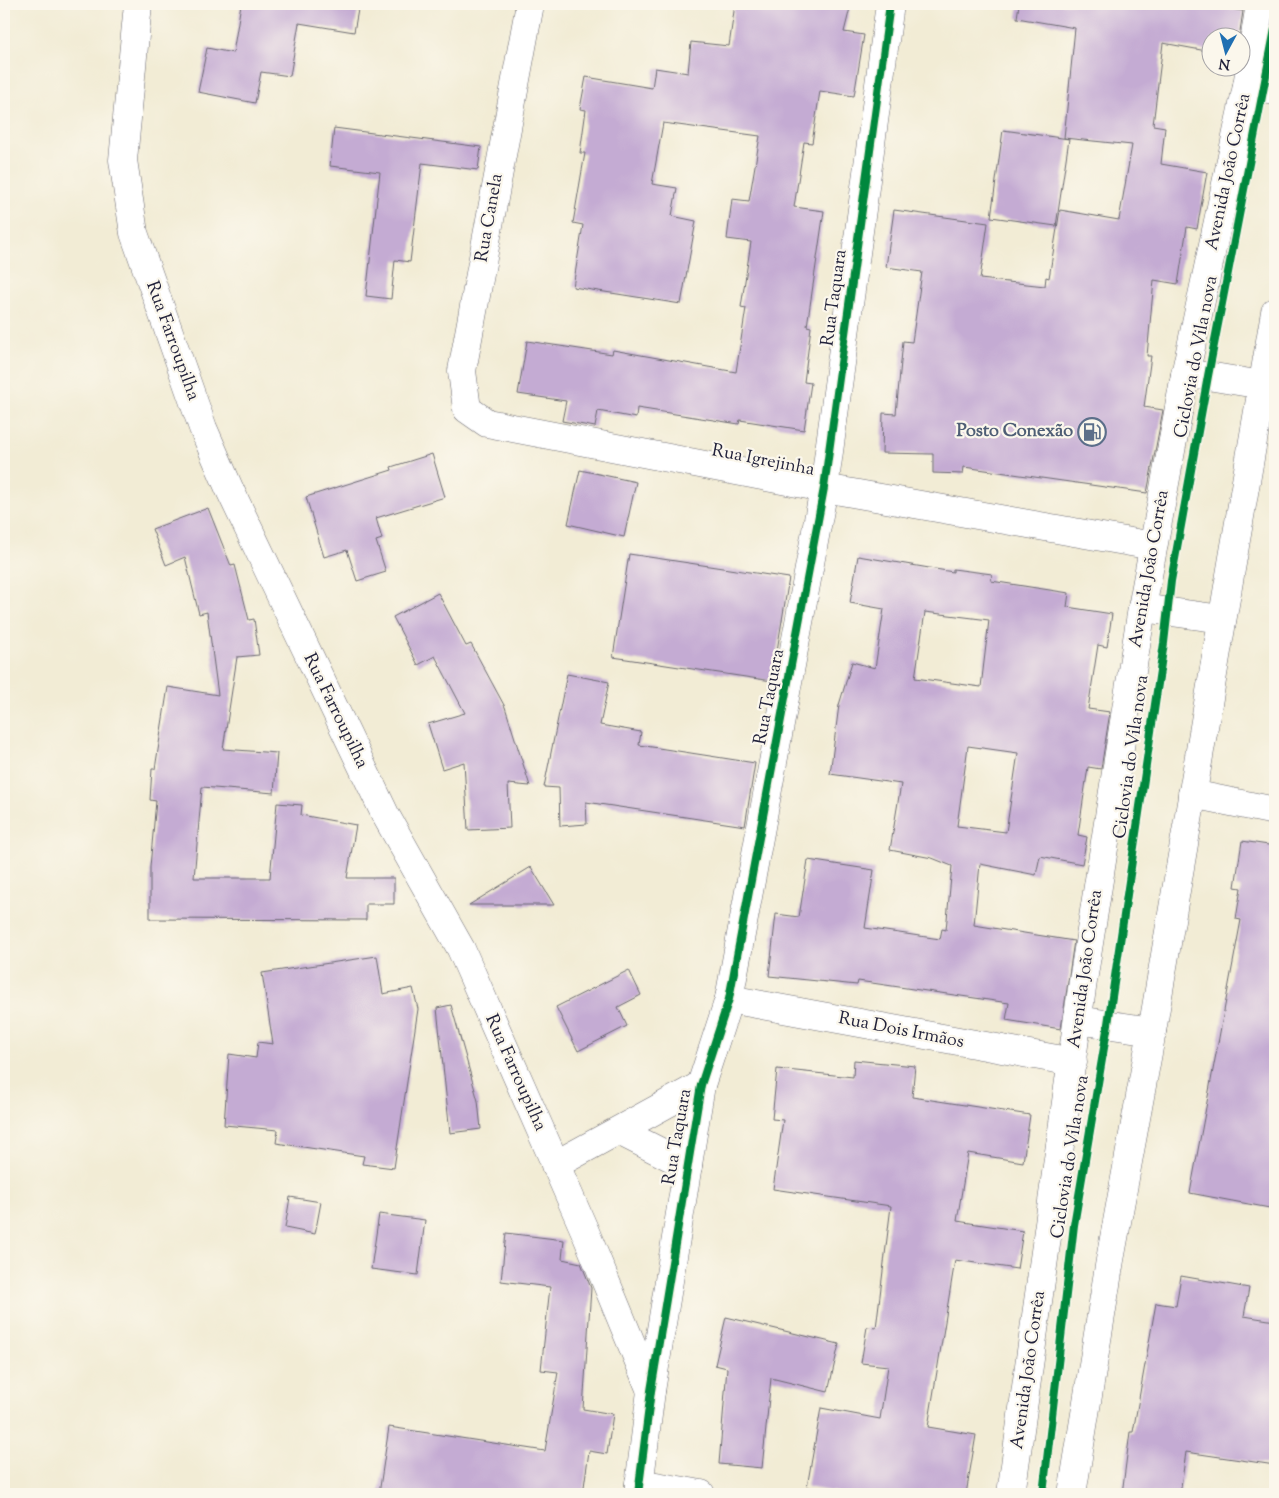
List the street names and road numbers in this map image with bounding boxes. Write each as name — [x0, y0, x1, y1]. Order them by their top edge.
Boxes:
street label: Avenida João Corrêa — [1200, 91, 1258, 253]
street label: Rua Canela — [469, 172, 511, 264]
street label: Rua Taquara — [815, 248, 855, 348]
street label: Ciclovia do Vila nova — [1168, 274, 1226, 440]
street label: Rua Farroupilha — [138, 278, 206, 404]
street label: Rua Igrejinha — [709, 438, 817, 484]
street label: Avenida João Corrêa — [1123, 488, 1177, 650]
street label: Rua Taquara — [748, 647, 792, 747]
street label: Rua Farroupilha — [296, 649, 374, 773]
street label: Ciclovia do Vila nova — [1108, 673, 1156, 841]
street label: Avenida João Corrêa — [1062, 888, 1110, 1050]
street label: Rua Dois Irmãos — [836, 1006, 966, 1056]
street label: Rua Farroupilha — [478, 1010, 552, 1136]
street label: Ciclovia do Vila nova — [1045, 1073, 1097, 1241]
street label: Rua Taquara — [657, 1087, 699, 1187]
street label: Avenida João Corrêa — [1005, 1289, 1053, 1451]

